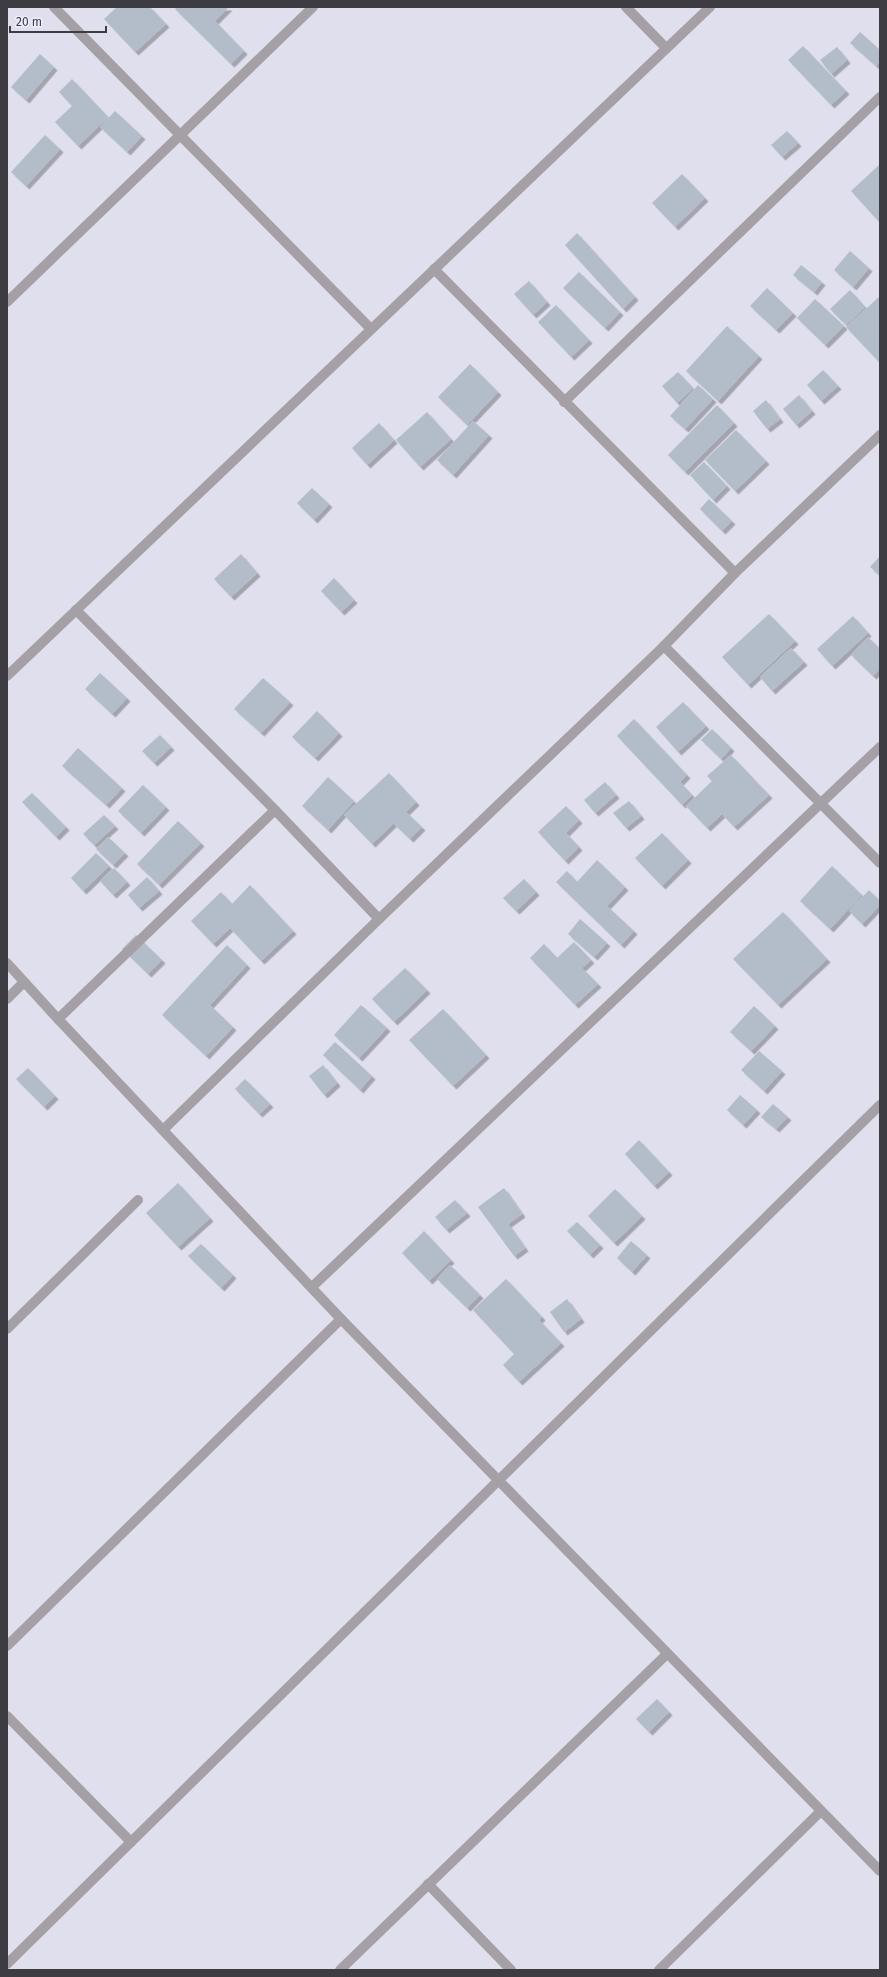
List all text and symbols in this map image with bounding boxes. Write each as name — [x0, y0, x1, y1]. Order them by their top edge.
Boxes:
scale bar — [10, 8, 106, 34]
text: 20 m — [16, 15, 42, 29]

